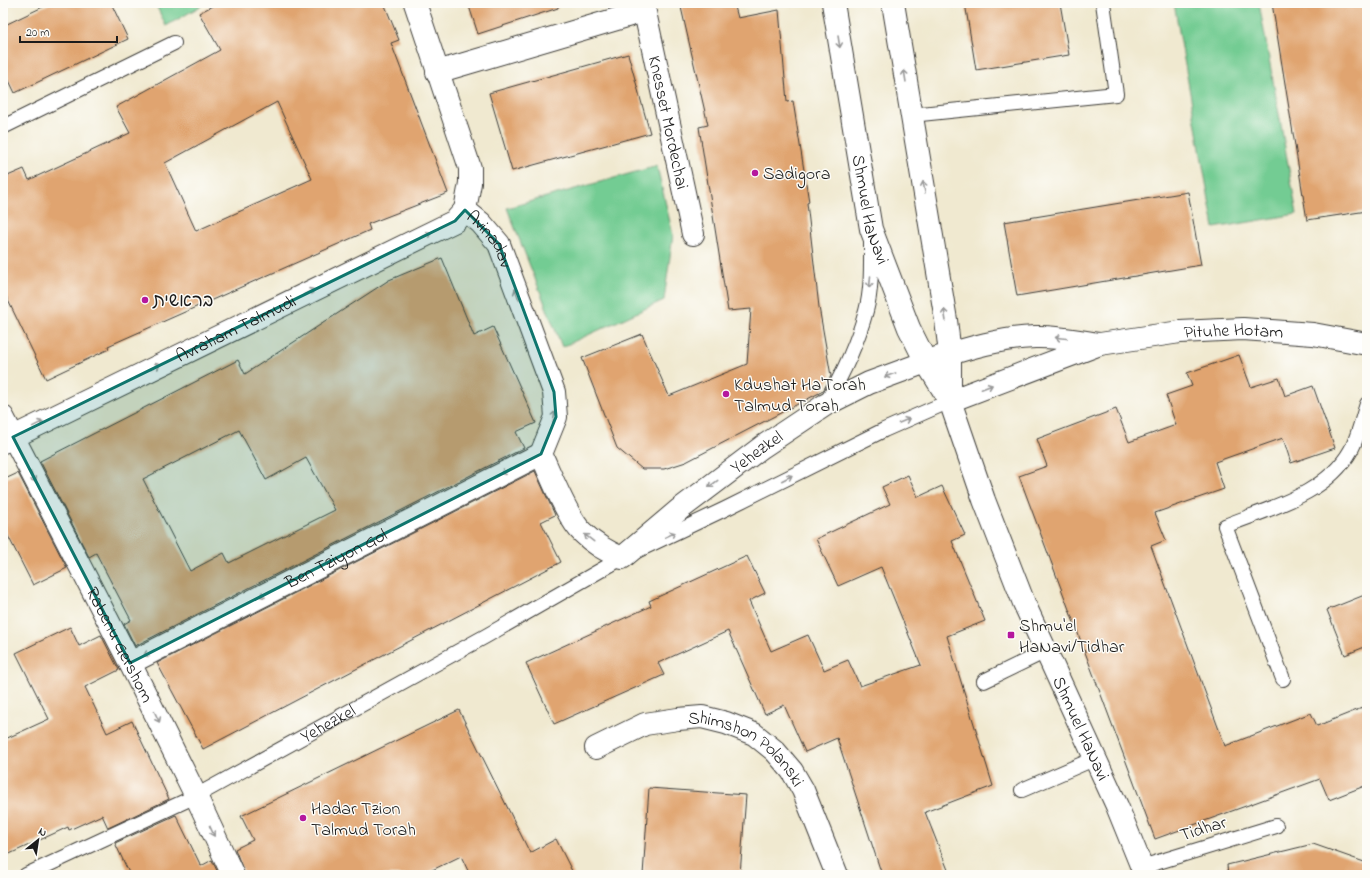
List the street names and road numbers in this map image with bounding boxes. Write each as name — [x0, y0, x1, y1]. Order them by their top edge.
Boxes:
street label: Knesset Mordechai — [640, 53, 694, 192]
street label: Shmuel HaNavi — [844, 153, 895, 269]
street label: Avinadav — [460, 205, 518, 272]
street label: Avraham Talmudi — [172, 290, 301, 370]
street label: Pituhe Hotam — [1183, 318, 1284, 347]
street label: Yehezkel — [726, 425, 789, 481]
street label: Ben Tziyon Gol — [280, 523, 392, 597]
street label: Rabenu Gershom — [78, 583, 159, 708]
street label: Shmuel HaNavi — [1044, 673, 1115, 786]
street label: Yehezkel — [296, 699, 361, 751]
street label: Shimshon Polanski — [687, 706, 809, 792]
street label: Tidhar — [1177, 810, 1231, 849]

